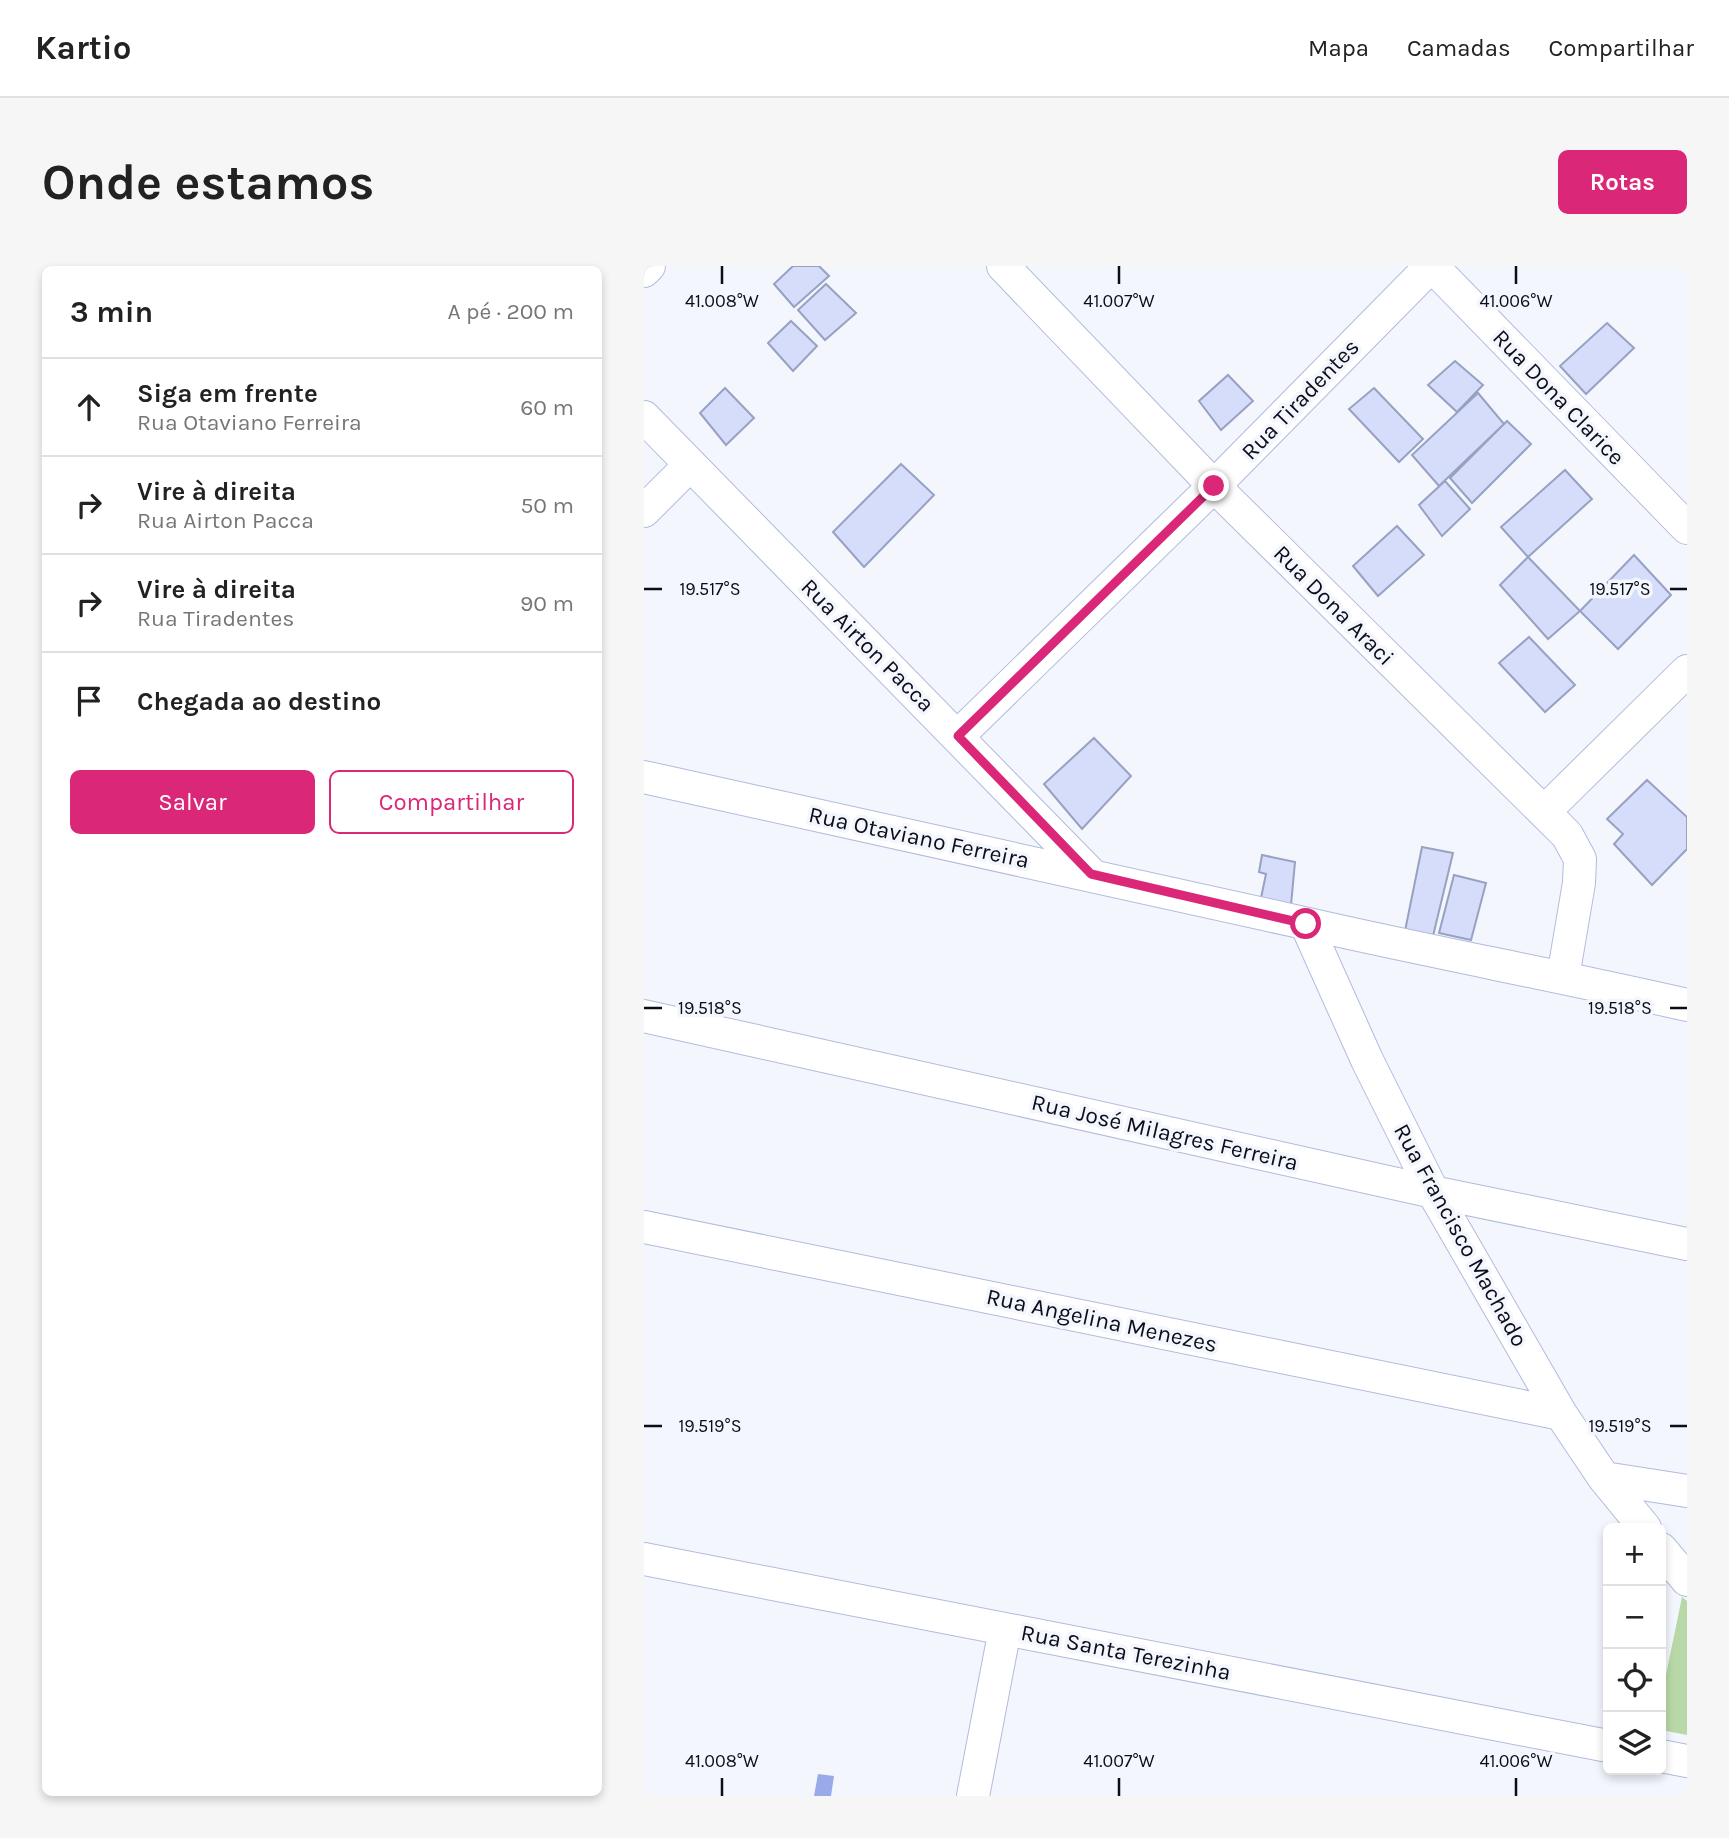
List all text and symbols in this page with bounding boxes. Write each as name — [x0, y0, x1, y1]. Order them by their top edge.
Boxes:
text: Kartio — [35, 29, 131, 67]
text: Mapa — [1308, 34, 1369, 62]
text: Camadas — [1407, 34, 1511, 62]
text: Compartilhar — [1549, 34, 1694, 62]
button: Rotas — [1558, 150, 1687, 214]
text: Onde estamos — [42, 154, 374, 211]
text: 41.008°W — [685, 290, 759, 312]
text: 41.007°W — [1083, 290, 1155, 312]
text: 41.006°W — [1479, 290, 1553, 312]
text: 3 min — [70, 294, 153, 330]
text: A pé · 200 m — [447, 298, 574, 325]
street label: Rua Dona Clarice — [1487, 324, 1630, 471]
street label: Rua Tiradentes — [1236, 333, 1365, 465]
text: Siga em frente — [137, 378, 318, 409]
icon: ahead — [70, 388, 108, 426]
text: 60 m — [520, 394, 574, 421]
text: Rua Otaviano Ferreira — [137, 409, 362, 436]
route end — [1198, 470, 1229, 501]
text: Vire à direita — [137, 476, 296, 507]
icon: right — [70, 486, 108, 524]
text: 50 m — [520, 492, 574, 519]
text: Rua Airton Pacca — [137, 507, 314, 534]
street label: Rua Dona Araci — [1268, 540, 1399, 671]
street label: Rua Airton Pacca — [796, 573, 940, 717]
text: Vire à direita — [137, 574, 296, 605]
text: 19.517°S — [679, 578, 741, 600]
text: 19.517°S — [1589, 578, 1651, 600]
icon: right — [70, 584, 108, 622]
text: 90 m — [520, 590, 574, 617]
text: Rua Tiradentes — [137, 605, 294, 632]
icon: arrive — [70, 682, 108, 720]
text: Chegada ao destino — [137, 686, 381, 717]
button: Salvar — [70, 770, 315, 834]
button: Compartilhar — [329, 770, 574, 834]
street label: Rua Otaviano Ferreira — [806, 801, 1032, 874]
route start — [1290, 908, 1321, 939]
text: 19.518°S — [678, 997, 742, 1019]
text: 19.518°S — [1588, 997, 1652, 1019]
street label: Rua José Milagres Ferreira — [1029, 1089, 1301, 1176]
street label: Rua Francisco Machado — [1388, 1119, 1533, 1351]
street label: Rua Angelina Menezes — [984, 1283, 1220, 1358]
text: 19.519°S — [678, 1415, 742, 1437]
text: 19.519°S — [1588, 1415, 1652, 1437]
map controls — [1603, 1523, 1666, 1775]
button: + — [1603, 1523, 1666, 1586]
button: − — [1603, 1586, 1666, 1649]
street label: Rua Santa Terezinha — [1019, 1619, 1233, 1686]
button: locate — [1603, 1649, 1666, 1712]
button: layers — [1603, 1712, 1666, 1775]
text: 41.008°W — [685, 1750, 759, 1772]
text: 41.007°W — [1083, 1750, 1155, 1772]
text: 41.006°W — [1479, 1750, 1553, 1772]

